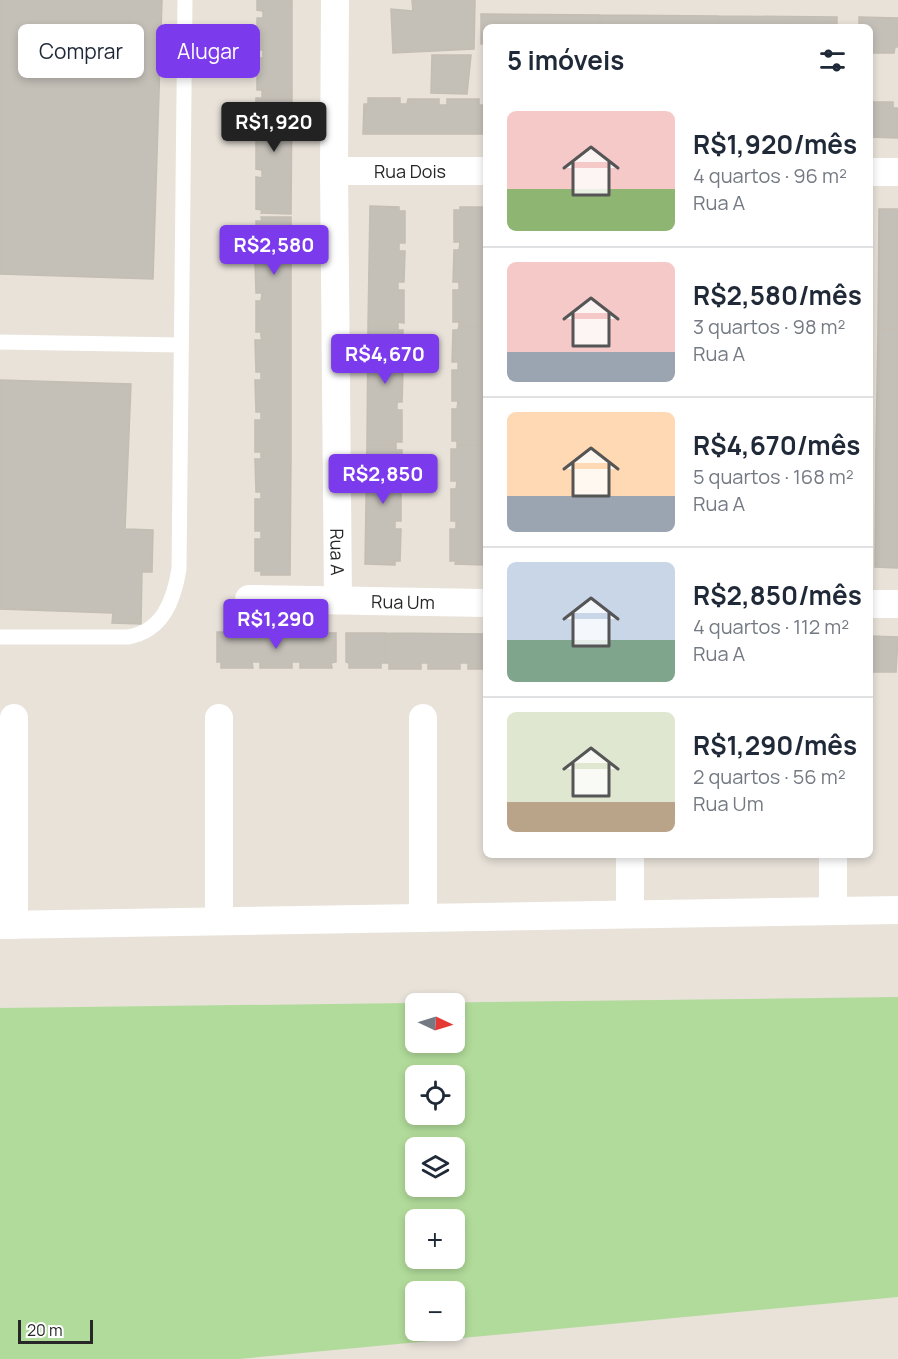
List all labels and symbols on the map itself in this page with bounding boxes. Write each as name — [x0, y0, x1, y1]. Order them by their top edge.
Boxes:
pin: R$1,920 — [219, 102, 329, 153]
street label: Rua Dois — [374, 159, 446, 183]
pin: R$2,580 — [219, 225, 329, 276]
pin: R$4,670 — [330, 334, 440, 385]
pin: R$2,850 — [328, 454, 438, 505]
street label: Rua A — [325, 528, 350, 576]
street label: Rua Um — [371, 589, 435, 614]
pin: R$1,290 — [221, 599, 331, 650]
north arrow — [405, 993, 465, 1053]
scale bar — [18, 1317, 93, 1344]

